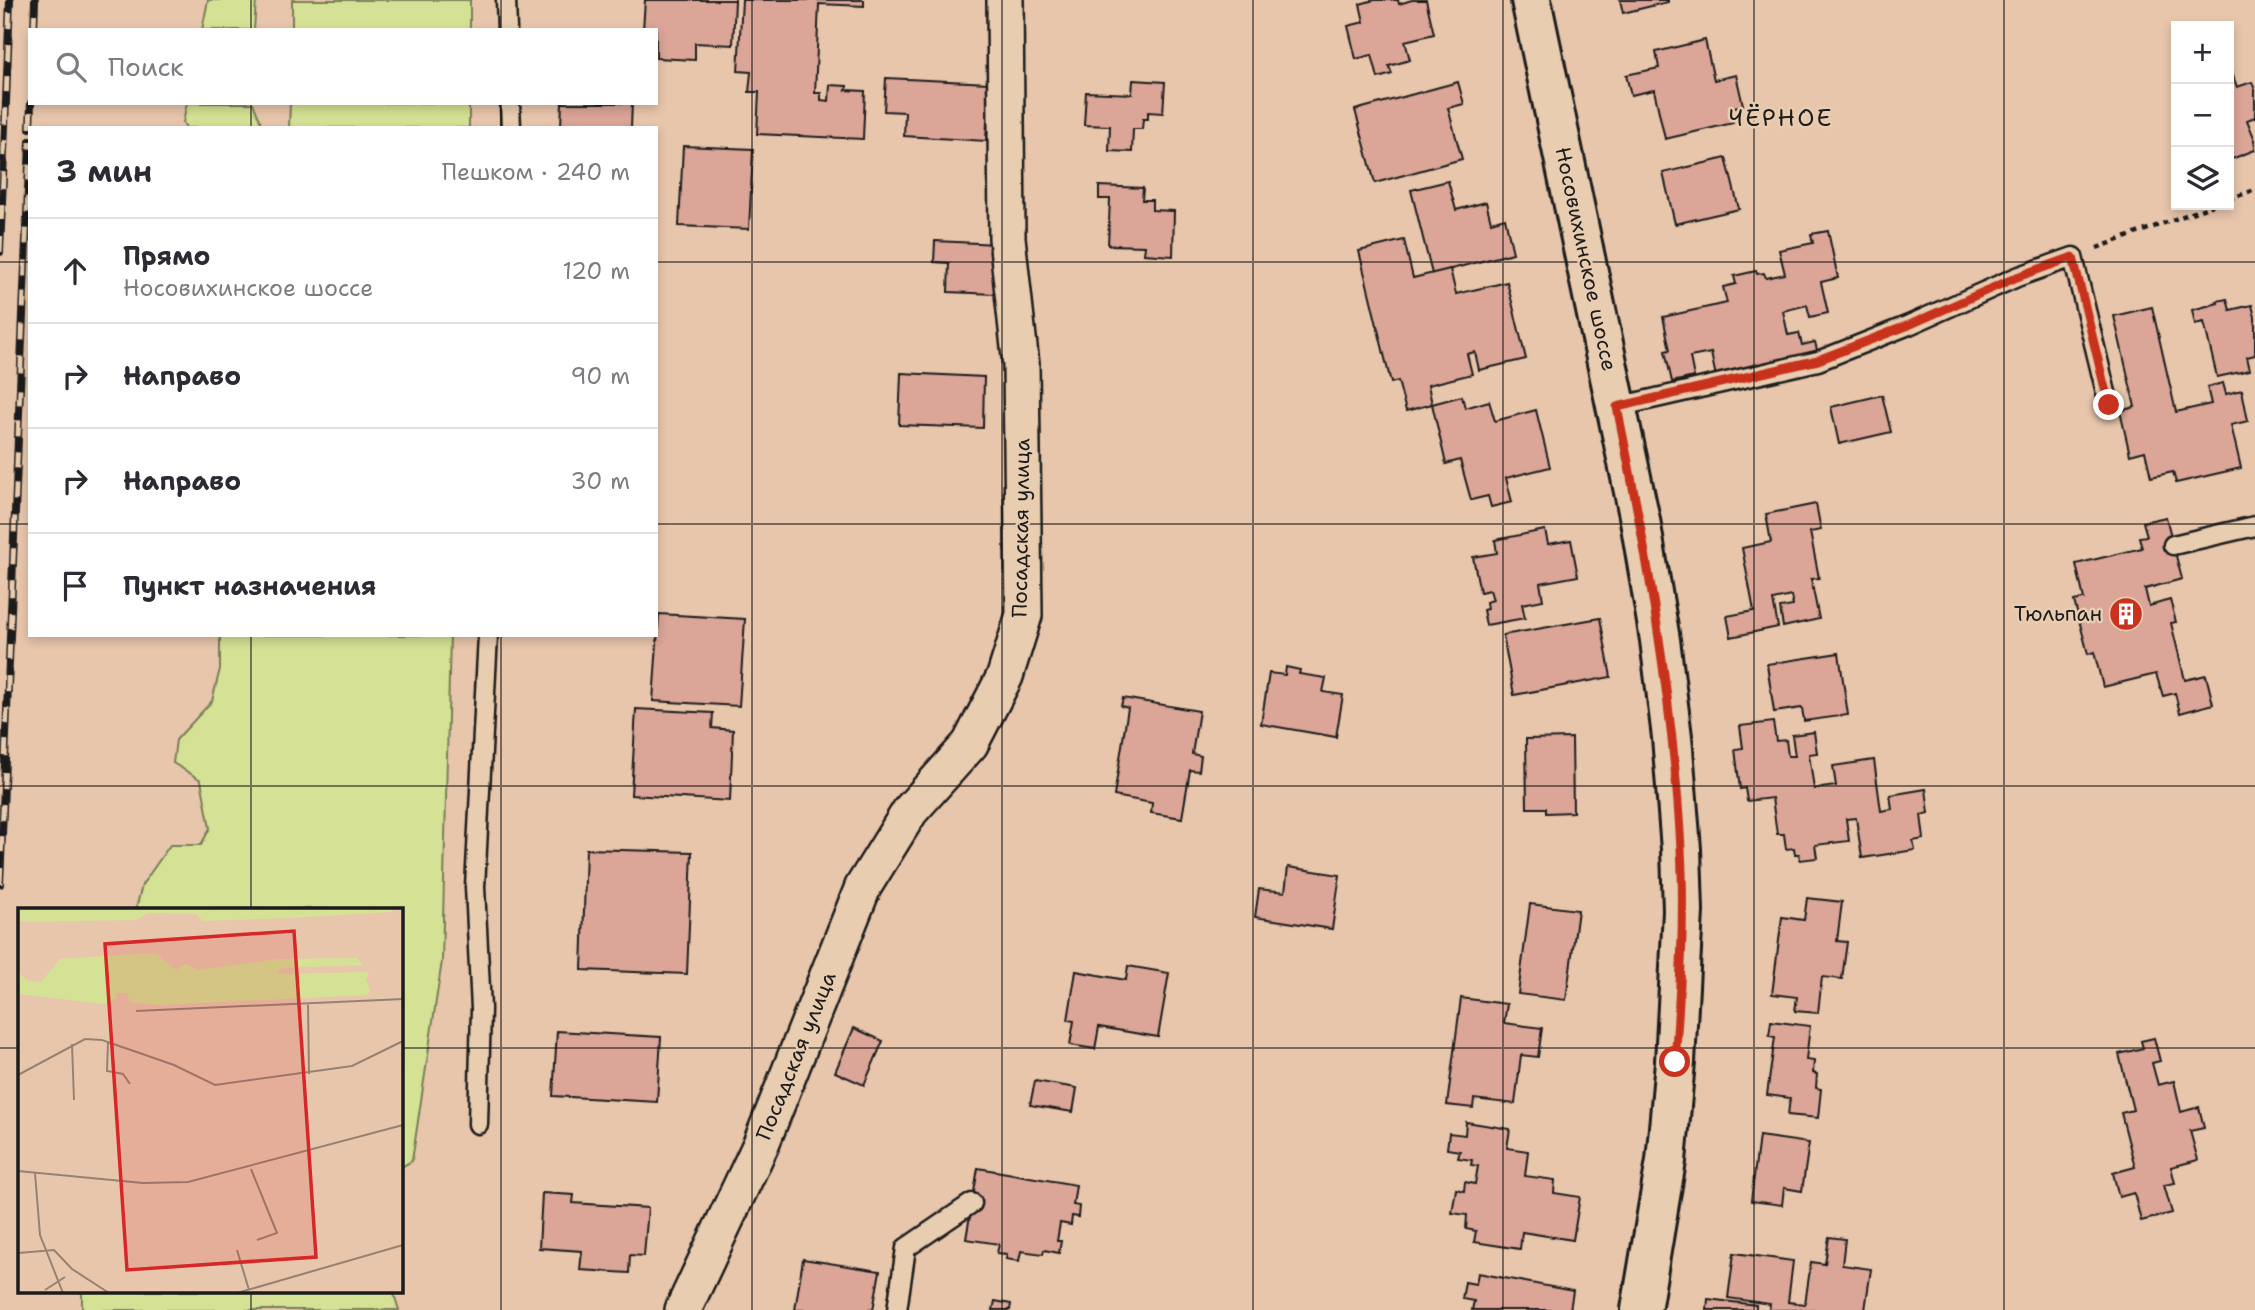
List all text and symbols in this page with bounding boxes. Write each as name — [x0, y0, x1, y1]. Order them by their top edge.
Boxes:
map controls — [2171, 21, 2234, 210]
button: + — [2171, 21, 2234, 84]
search box — [28, 28, 658, 105]
icon: search — [52, 48, 90, 86]
text: Поиск — [108, 49, 184, 84]
button: − — [2171, 84, 2234, 147]
district label: ЧЁРНОЕ — [1728, 102, 1834, 134]
street label: Носовихинское шоссе — [1549, 144, 1623, 374]
button: layers — [2171, 147, 2234, 210]
text: 3 мин — [56, 151, 152, 192]
text: Пешком · 240 m — [442, 157, 630, 187]
text: Прямо — [123, 238, 211, 273]
icon: ahead — [56, 252, 94, 290]
text: 120 m — [562, 256, 630, 286]
text: Носовихинское шоссе — [123, 273, 373, 303]
icon: right — [56, 357, 94, 395]
text: Направо — [123, 358, 241, 393]
text: 90 m — [570, 361, 630, 391]
route end — [2093, 389, 2124, 420]
street label: Посадская улица — [1005, 438, 1037, 618]
icon: right — [56, 462, 94, 500]
text: Направо — [123, 463, 241, 498]
text: 30 m — [571, 466, 630, 496]
icon: arrive — [56, 567, 94, 605]
text: Пункт назначения — [123, 568, 376, 603]
building icon: Тюльпан — [2107, 595, 2145, 633]
place label: Тюльпан — [2014, 600, 2102, 628]
inset map — [18, 908, 402, 1292]
street label: Посадская улица — [749, 968, 843, 1144]
route start — [1659, 1046, 1690, 1077]

